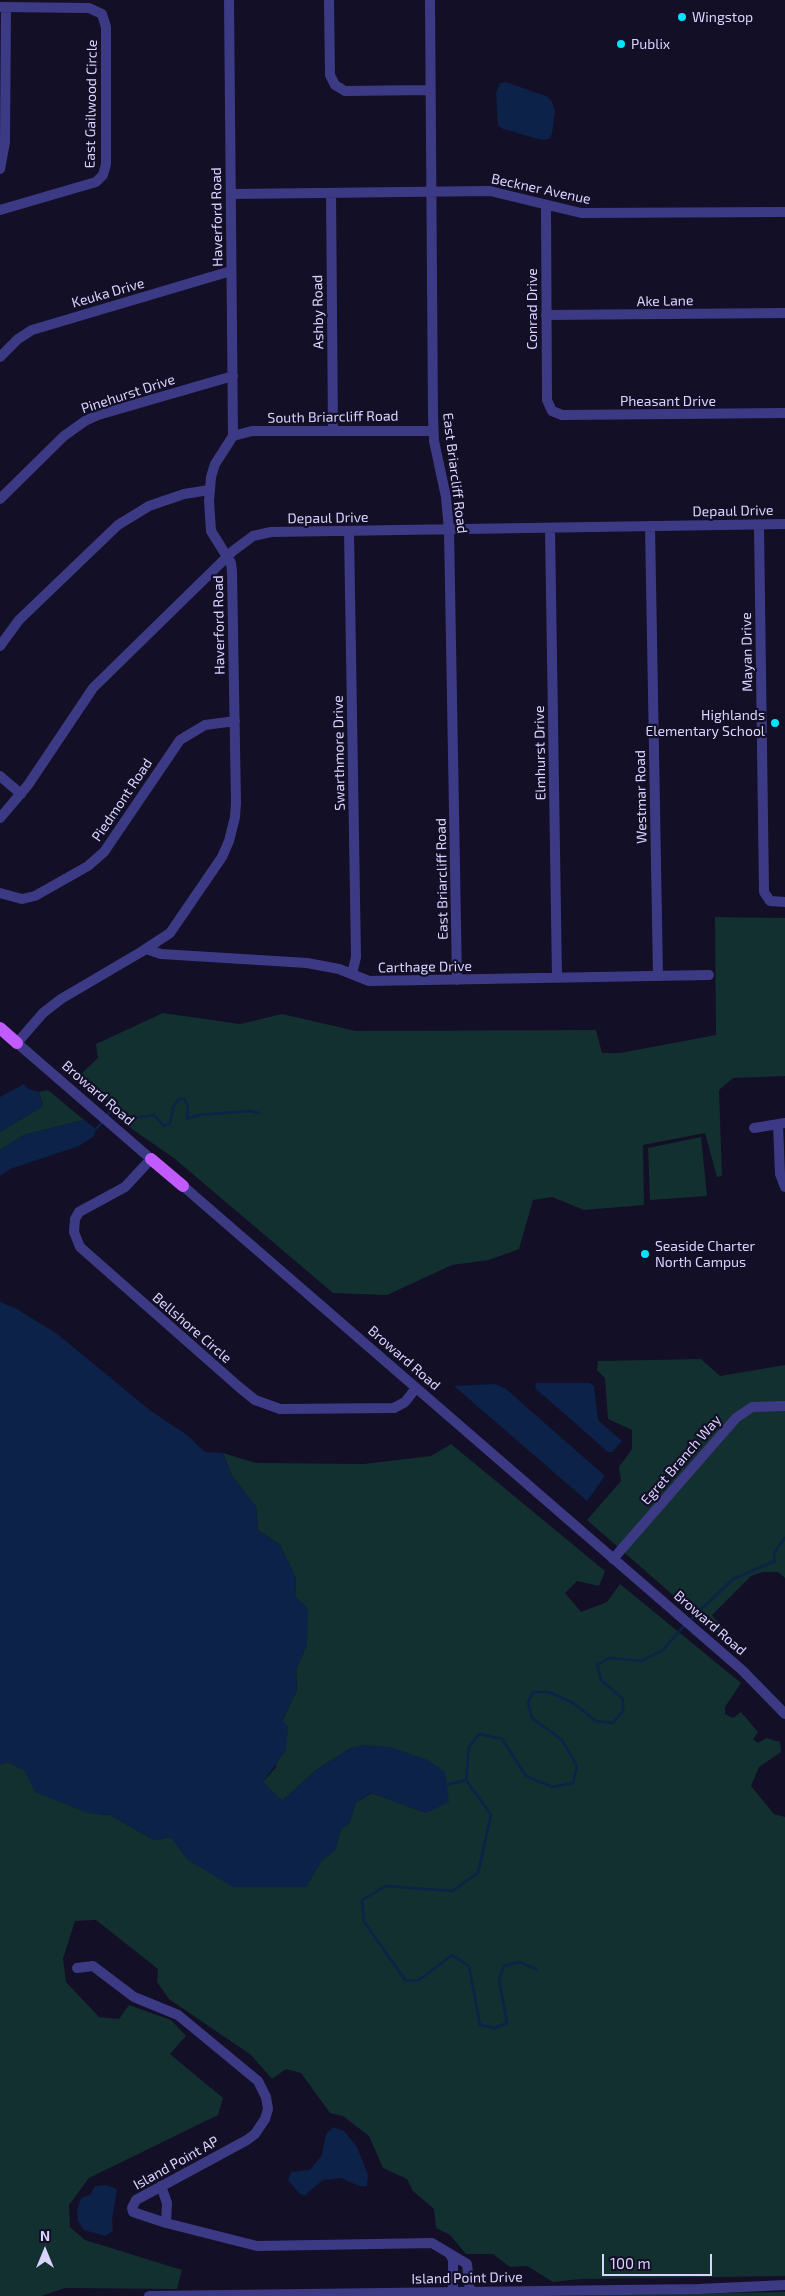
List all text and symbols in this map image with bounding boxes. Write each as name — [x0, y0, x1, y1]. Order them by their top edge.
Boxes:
place label: Wingstop — [692, 9, 753, 25]
marker: Wingstop — [676, 11, 688, 23]
place label: Publix — [631, 36, 670, 52]
marker: Publix — [615, 38, 627, 50]
street label: East Gailwood Circle — [81, 39, 101, 169]
street label: Haverford Road — [208, 167, 226, 267]
street label: Beckner Avenue — [490, 170, 592, 208]
street label: Conrad Drive — [524, 268, 540, 350]
street label: Keuka Drive — [70, 275, 146, 311]
street label: Ashby Road — [309, 275, 327, 349]
street label: Ake Lane — [636, 292, 694, 310]
street label: Pinehurst Drive — [79, 371, 177, 417]
street label: Pheasant Drive — [620, 393, 716, 409]
street label: South Briarcliff Road — [267, 407, 399, 427]
street label: East Briarcliff Road — [439, 412, 471, 534]
street label: Depaul Drive — [692, 502, 774, 520]
street label: Depaul Drive — [287, 509, 369, 527]
street label: Haverford Road — [210, 575, 228, 675]
street label: Mayan Drive — [738, 612, 756, 692]
street label: Swarthmore Drive — [330, 695, 348, 811]
street label: Elmhurst Drive — [531, 705, 549, 801]
place label: Highlands Elementary School — [646, 707, 765, 740]
marker: Highlands Elementary School — [769, 717, 781, 729]
street label: Westmar Road — [632, 750, 650, 844]
street label: Piedmont Road — [88, 755, 156, 845]
street label: East Briarcliff Road — [433, 818, 451, 940]
street label: Carthage Drive — [378, 958, 472, 976]
street label: Broward Road — [59, 1057, 137, 1129]
place label: Seaside Charter North Campus — [655, 1238, 755, 1270]
marker: Seaside Charter North Campus — [639, 1248, 651, 1260]
street label: Bellshore Circle — [149, 1289, 235, 1367]
street label: Broward Road — [365, 1322, 443, 1394]
street label: Egret Branch Way — [637, 1412, 725, 1508]
street label: Broward Road — [671, 1587, 749, 1659]
street label: Island Point AP — [130, 2133, 222, 2193]
north arrow — [20, 2226, 70, 2276]
text: N — [40, 2227, 50, 2244]
scale bar — [605, 2244, 715, 2276]
text: 100 m — [610, 2254, 651, 2272]
street label: Island Point Drive — [411, 2269, 523, 2287]

